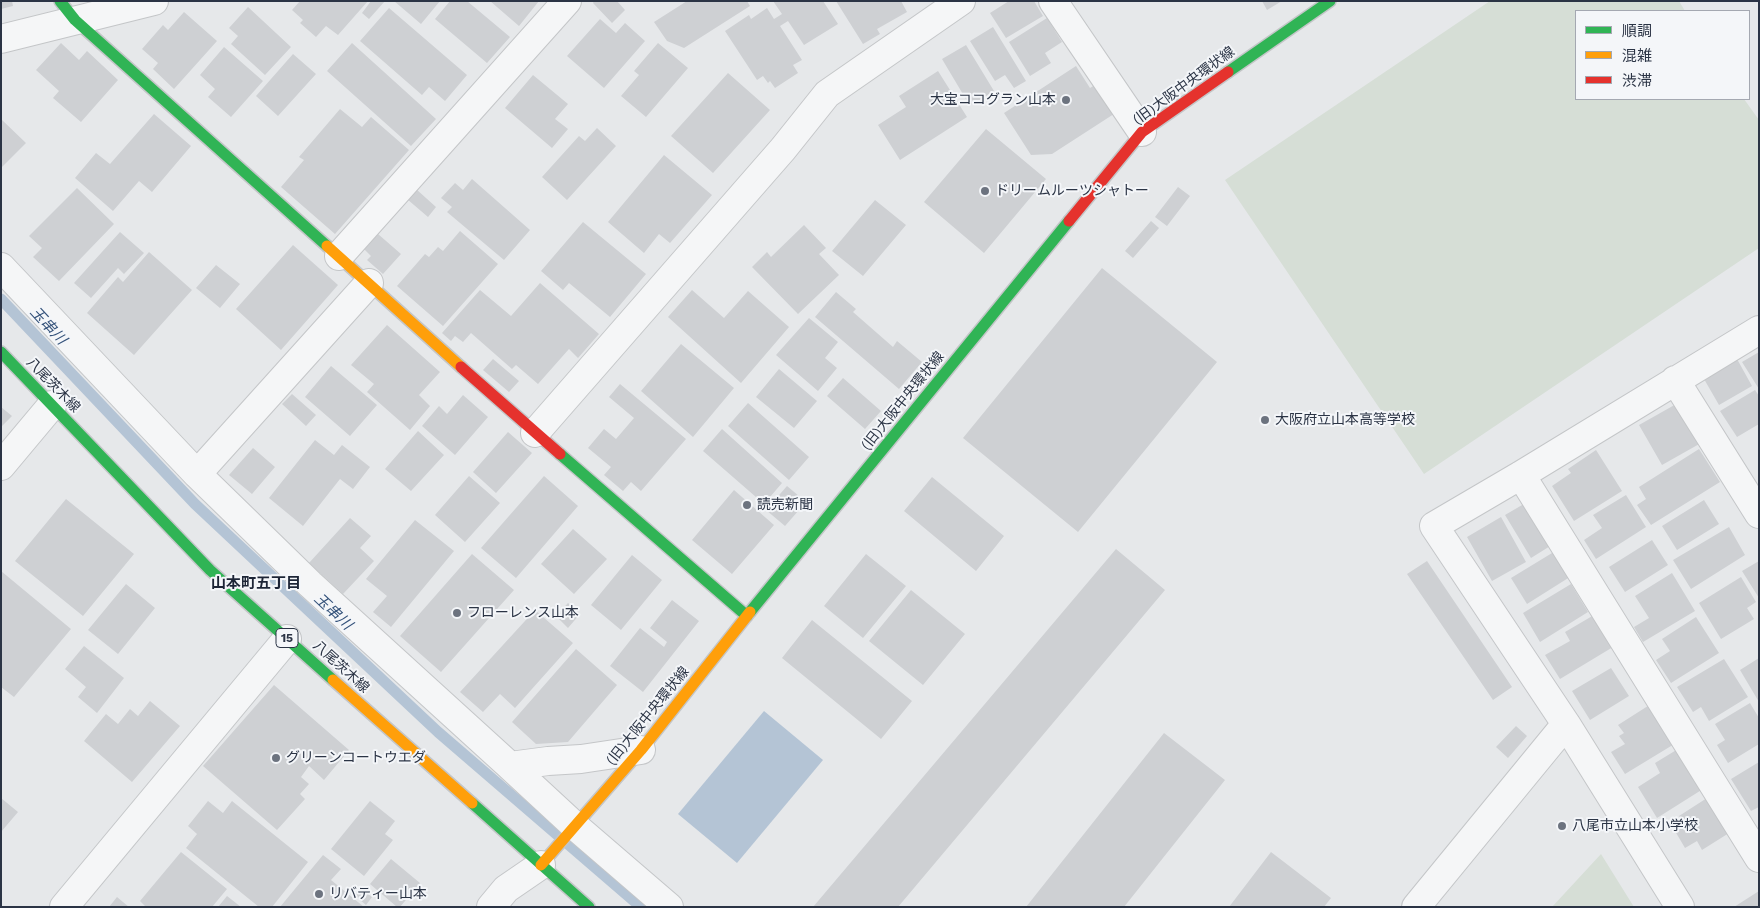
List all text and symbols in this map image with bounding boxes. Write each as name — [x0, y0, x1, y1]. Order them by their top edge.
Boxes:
legend — [1575, 10, 1750, 100]
text: 順調 — [1622, 22, 1652, 40]
street label: (旧)大阪中央環状線 — [1130, 43, 1238, 129]
text: 混雑 — [1622, 47, 1652, 65]
text: 渋滞 — [1622, 72, 1652, 90]
place label: 大宝ココグラン山本 — [930, 92, 1056, 108]
marker: 大宝ココグラン山本 — [1060, 94, 1072, 106]
place label: ドリームルーツシャトー — [995, 183, 1149, 199]
marker: ドリームルーツシャトー — [979, 185, 991, 197]
water label: 玉串川 — [26, 303, 70, 349]
street label: (旧)大阪中央環状線 — [858, 348, 948, 454]
street label: 八尾茨木線 — [23, 354, 83, 416]
place label: 大阪府立山本高等学校 — [1275, 412, 1415, 428]
marker: 大阪府立山本高等学校 — [1259, 414, 1271, 426]
place label: 読売新聞 — [757, 497, 813, 513]
marker: 読売新聞 — [741, 499, 753, 511]
district label: 山本町五丁目 — [211, 575, 301, 593]
water label: 玉串川 — [310, 590, 356, 634]
place label: フローレンス山本 — [467, 605, 579, 621]
marker: フローレンス山本 — [451, 607, 463, 619]
road number: 15 — [276, 628, 298, 648]
street label: 八尾茨木線 — [309, 637, 373, 697]
street label: (旧)大阪中央環状線 — [603, 663, 693, 769]
place label: グリーンコートウエダ — [286, 750, 426, 766]
marker: グリーンコートウエダ — [270, 752, 282, 764]
place label: 八尾市立山本小学校 — [1572, 818, 1698, 834]
marker: 八尾市立山本小学校 — [1556, 820, 1568, 832]
place label: リバティー山本 — [329, 886, 427, 902]
marker: リバティー山本 — [313, 888, 325, 900]

